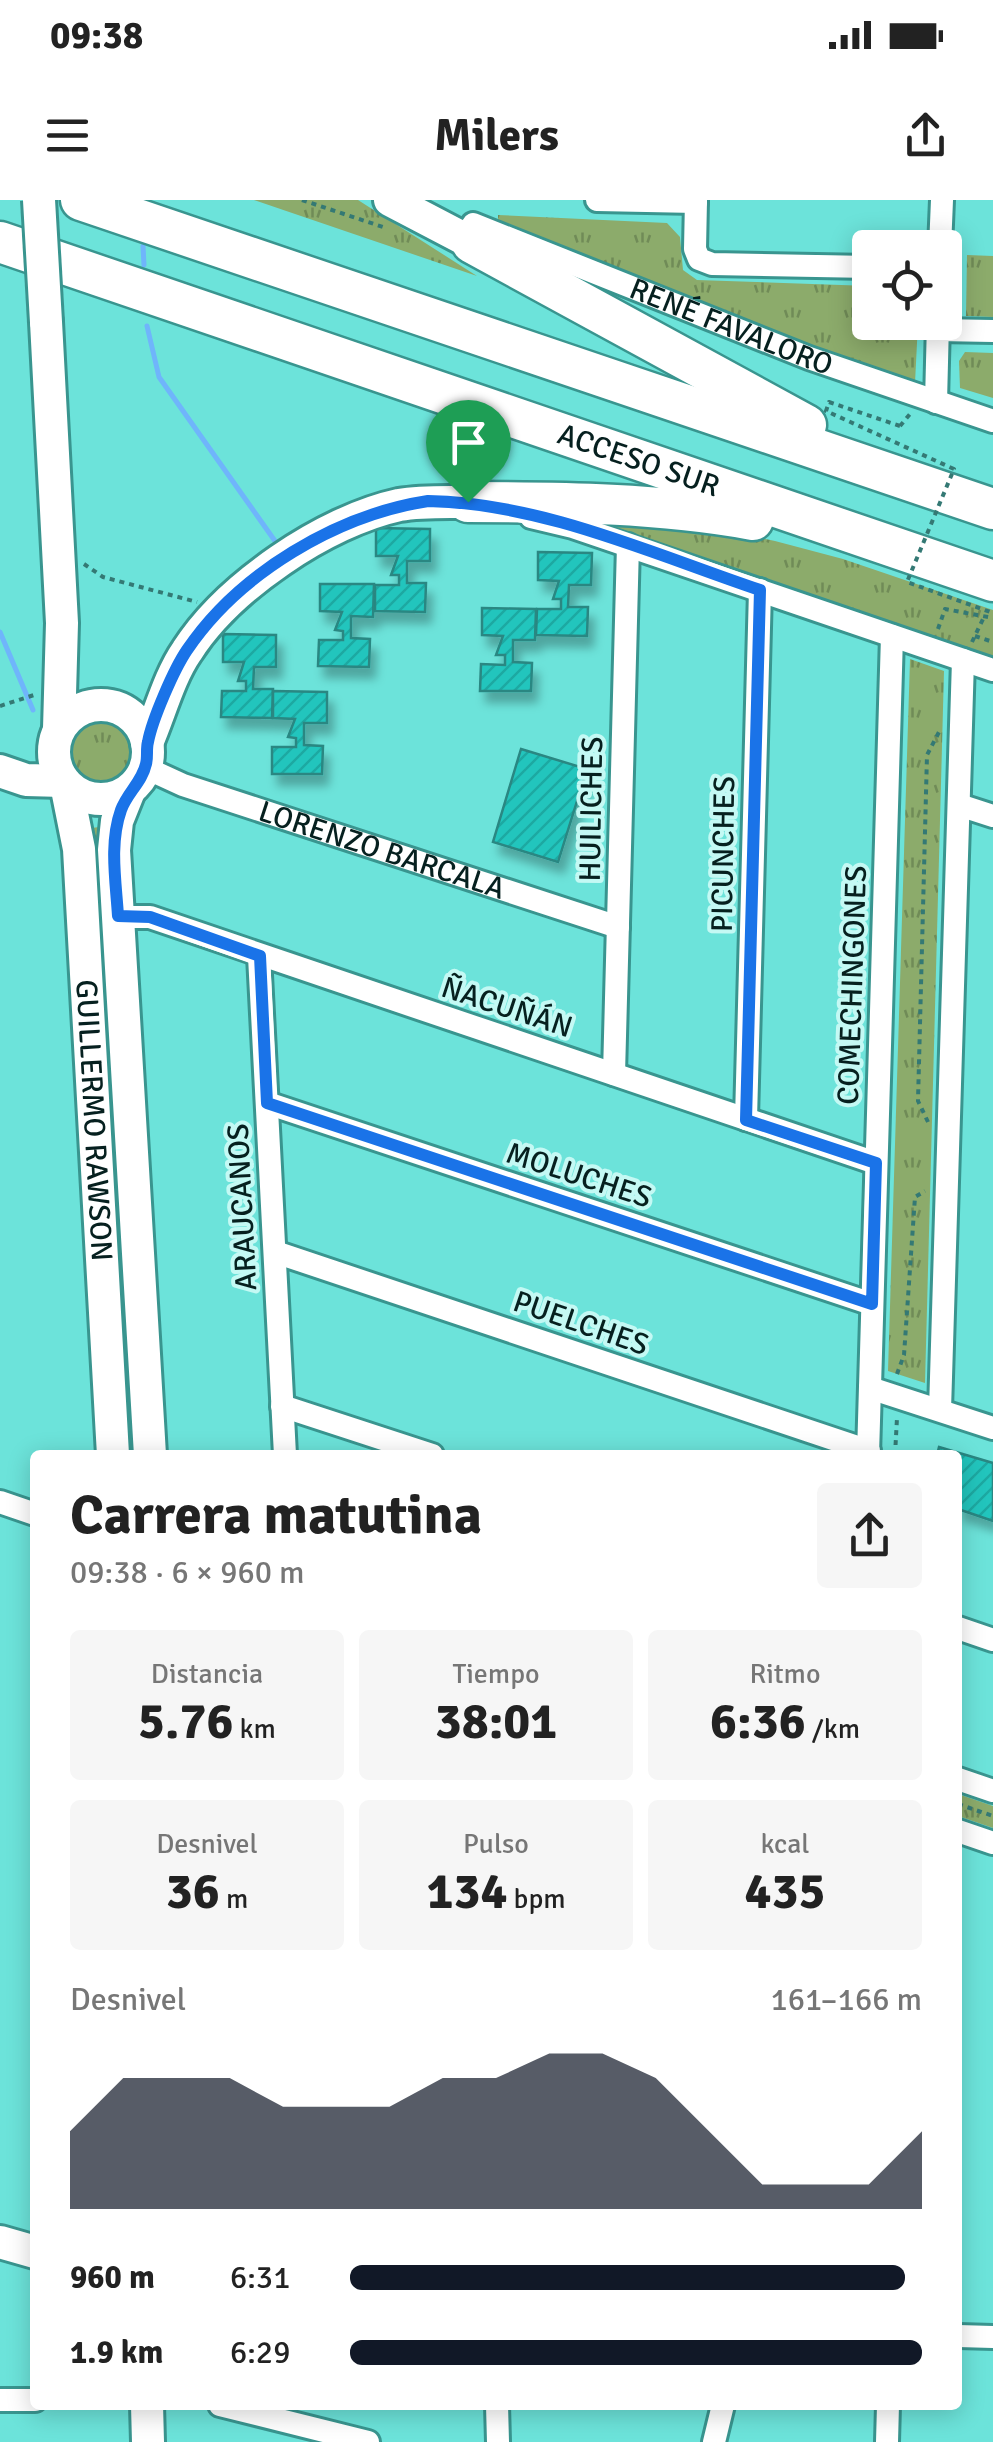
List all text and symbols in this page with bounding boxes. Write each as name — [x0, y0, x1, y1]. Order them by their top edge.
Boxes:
text: 09:38 — [50, 12, 143, 59]
icon: menu — [40, 108, 95, 163]
text: Milers — [434, 108, 559, 163]
icon: share — [898, 108, 953, 163]
map controls — [852, 230, 962, 340]
button: locate — [852, 230, 962, 340]
street label: RENÉ FAVALORO — [624, 270, 838, 384]
pin — [426, 400, 511, 503]
icon: arrive — [441, 415, 496, 470]
street label: ACCESO SUR — [553, 416, 724, 505]
street label: HUILICHES — [572, 736, 611, 882]
street label: PICUNCHES — [704, 776, 743, 933]
street label: LORENZO BARCALA — [254, 793, 510, 908]
street label: COMECHINGONES — [830, 865, 875, 1105]
street label: ÑACUÑÁN — [437, 969, 577, 1046]
street label: GUILLERMO RAWSON — [67, 979, 120, 1262]
street label: ARAUCANOS — [220, 1123, 265, 1291]
street label: MOLUCHES — [502, 1135, 656, 1216]
street label: PUELCHES — [508, 1283, 653, 1364]
text: Carrera matutina — [70, 1481, 482, 1549]
button: share — [817, 1483, 922, 1588]
text: 09:38 · 6 × 960 m — [70, 1553, 305, 1592]
text: Distancia — [151, 1657, 263, 1691]
text: Tiempo — [452, 1657, 540, 1691]
text: Ritmo — [750, 1657, 820, 1691]
text: 5.76 — [138, 1691, 233, 1753]
text: 38:01 — [435, 1691, 557, 1753]
text: 6:36 — [710, 1691, 806, 1753]
text: km — [233, 1712, 276, 1746]
text: /km — [806, 1712, 860, 1746]
text: Desnivel — [156, 1827, 258, 1861]
text: Pulso — [463, 1827, 529, 1861]
text: kcal — [760, 1827, 810, 1861]
text: 36 — [166, 1861, 220, 1923]
text: 134 — [426, 1861, 507, 1923]
text: 435 — [744, 1861, 826, 1923]
text: m — [220, 1882, 248, 1916]
text: bpm — [507, 1882, 566, 1916]
text: Desnivel — [70, 1980, 186, 2019]
text: 161–166 m — [771, 1980, 922, 2019]
text: 960 m — [70, 2258, 155, 2297]
text: 6:31 — [230, 2258, 290, 2297]
text: 1.9 km — [70, 2333, 163, 2372]
text: 6:29 — [230, 2333, 290, 2372]

